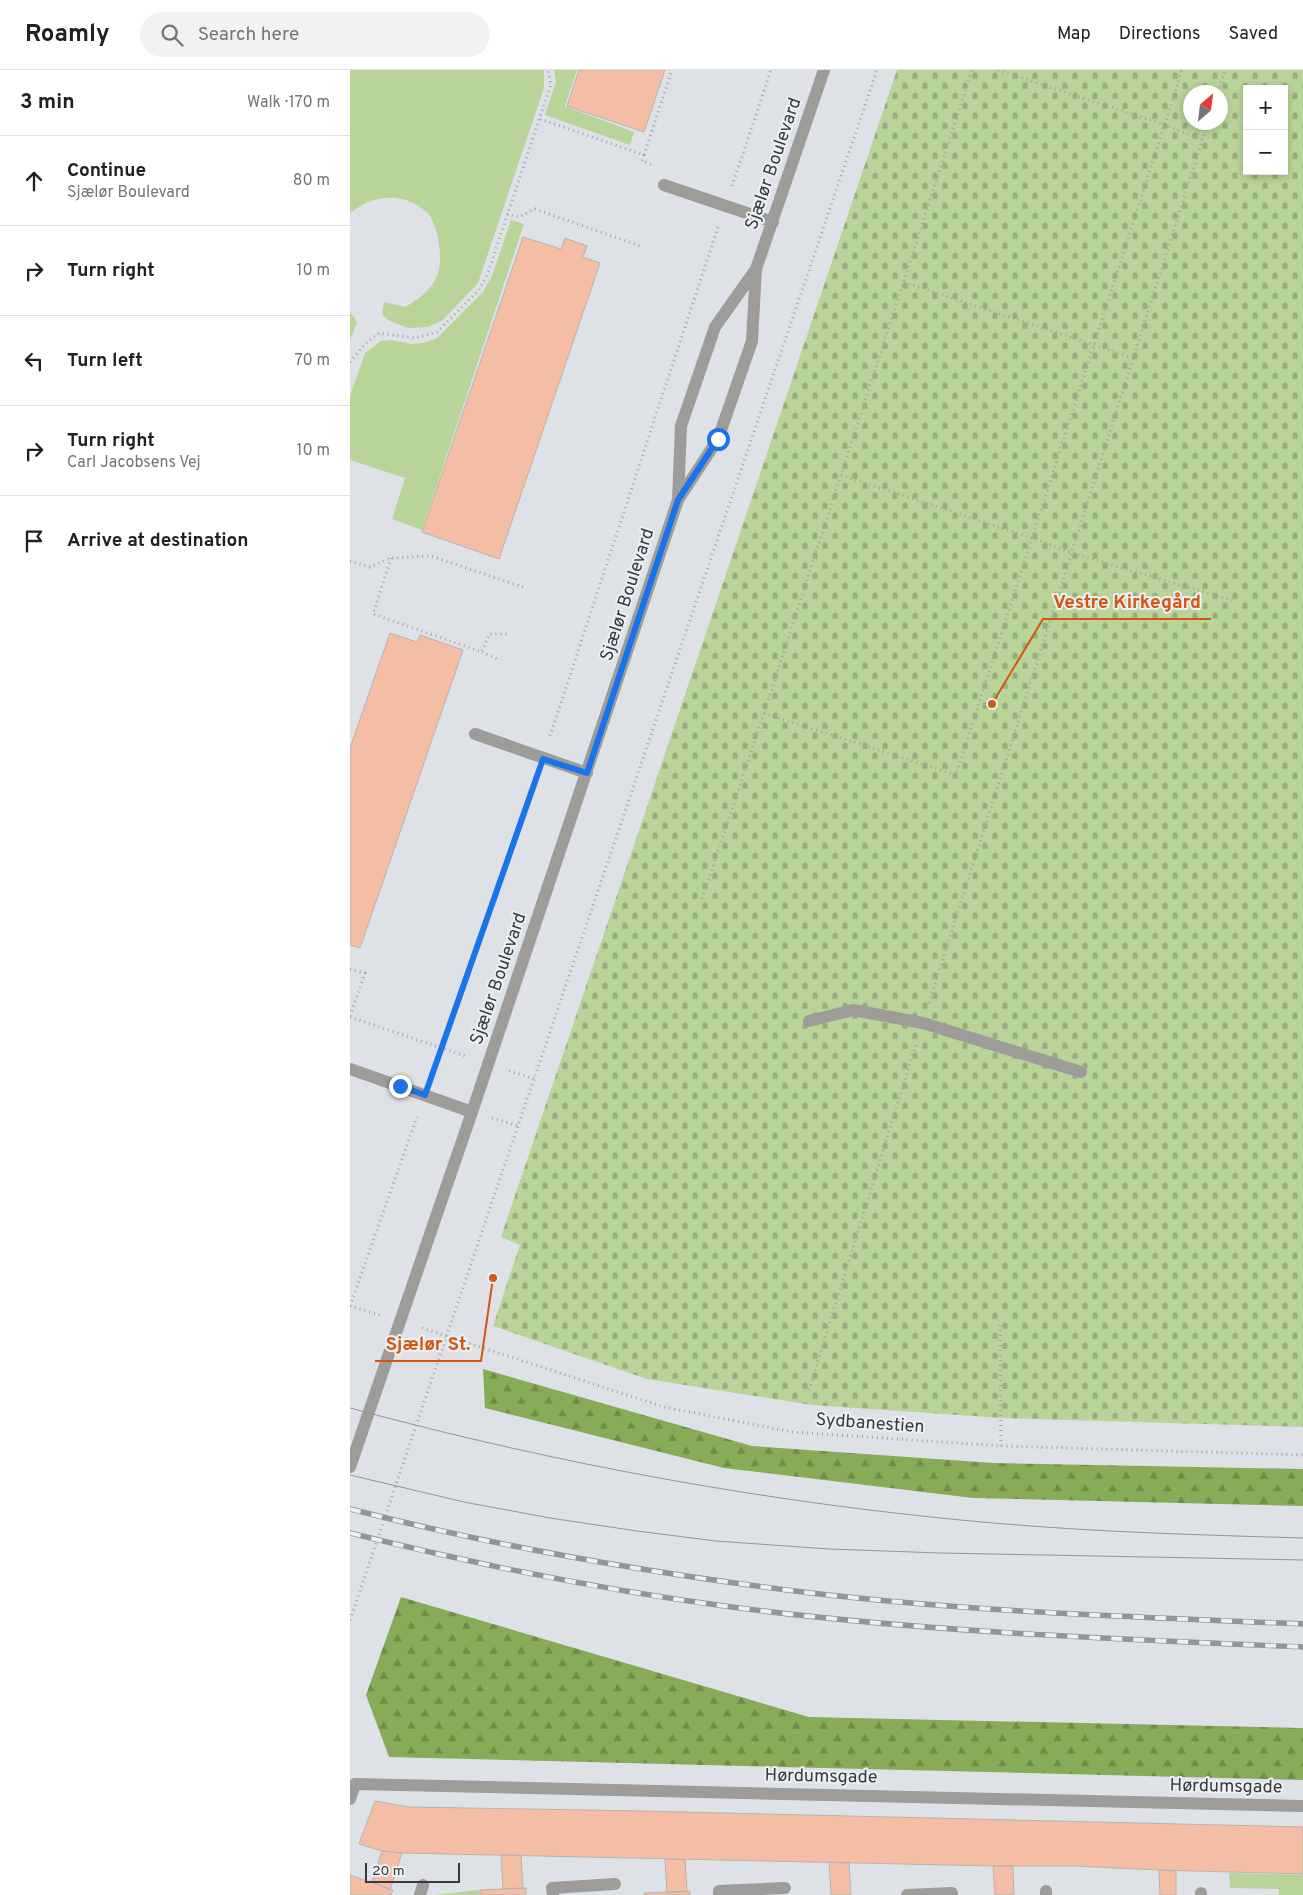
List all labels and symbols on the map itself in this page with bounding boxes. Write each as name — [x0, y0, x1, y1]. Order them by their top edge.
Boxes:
north arrow — [1183, 85, 1228, 130]
street label: Sjælør Boulevard — [741, 95, 807, 233]
route start — [707, 428, 730, 451]
street label: Sjælør Boulevard — [596, 526, 660, 664]
callout: Vestre Kirkegård — [1043, 585, 1211, 619]
text: Vestre Kirkegård — [1053, 591, 1201, 615]
street label: Sjælør Boulevard — [466, 910, 532, 1048]
route end — [389, 1075, 412, 1098]
callout: Sjælør St. — [375, 1327, 481, 1361]
text: Sjælør St. — [385, 1333, 471, 1357]
street label: Sydbanestien — [815, 1409, 925, 1439]
street label: Hørdumsgade — [764, 1765, 878, 1789]
street label: Hørdumsgade — [1169, 1775, 1283, 1799]
scale bar — [365, 1860, 460, 1883]

